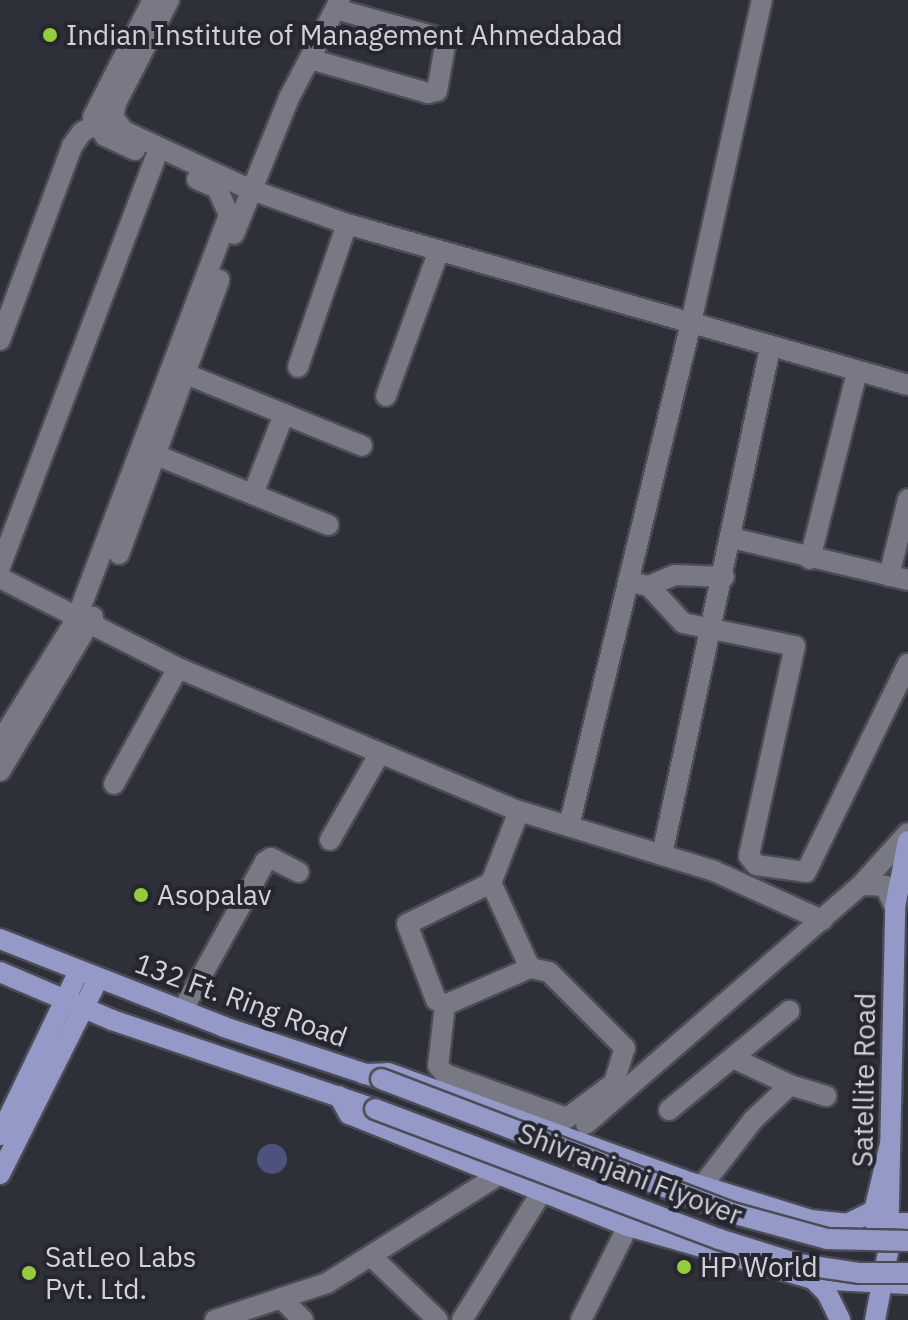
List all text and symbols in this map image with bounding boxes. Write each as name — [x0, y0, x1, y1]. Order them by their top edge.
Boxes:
place label: Indian Institute of Management Ahmedabad — [66, 18, 623, 52]
marker: Indian Institute of Management Ahmedabad — [41, 26, 59, 44]
place label: Asopalav — [157, 878, 272, 912]
marker: Asopalav — [132, 886, 150, 904]
street label: 132 Ft. Ring Road — [130, 946, 352, 1054]
street label: Satellite Road — [846, 992, 882, 1168]
street label: Shivranjani Flyover — [513, 1116, 747, 1232]
place label: SatLeo Labs Pvt. Ltd. — [45, 1240, 196, 1306]
place label: HP World — [700, 1250, 818, 1284]
marker: HP World — [675, 1258, 693, 1276]
marker: SatLeo Labs Pvt. Ltd. — [20, 1264, 38, 1282]

